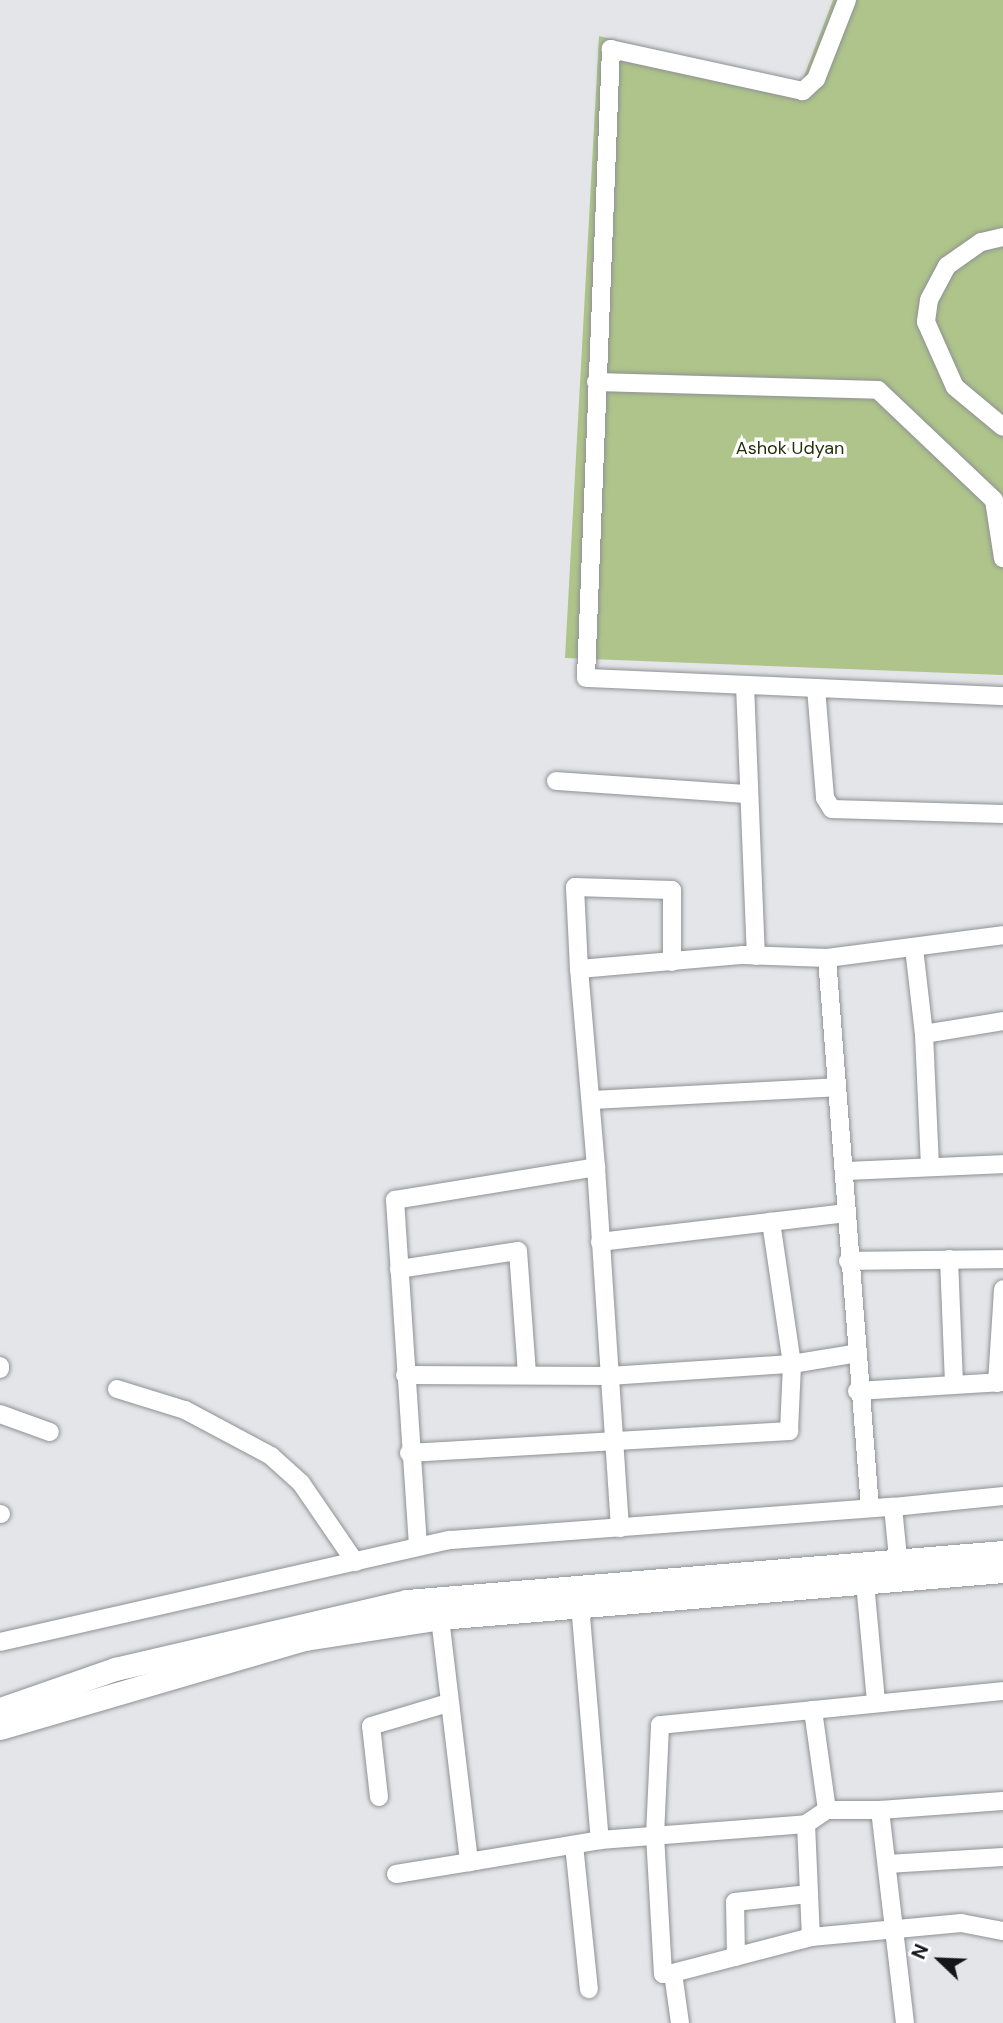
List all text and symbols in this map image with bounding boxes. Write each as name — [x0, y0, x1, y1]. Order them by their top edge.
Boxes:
park label: Ashok Udyan — [736, 437, 844, 459]
north arrow — [905, 1925, 975, 1995]
text: N — [906, 1940, 934, 1963]

